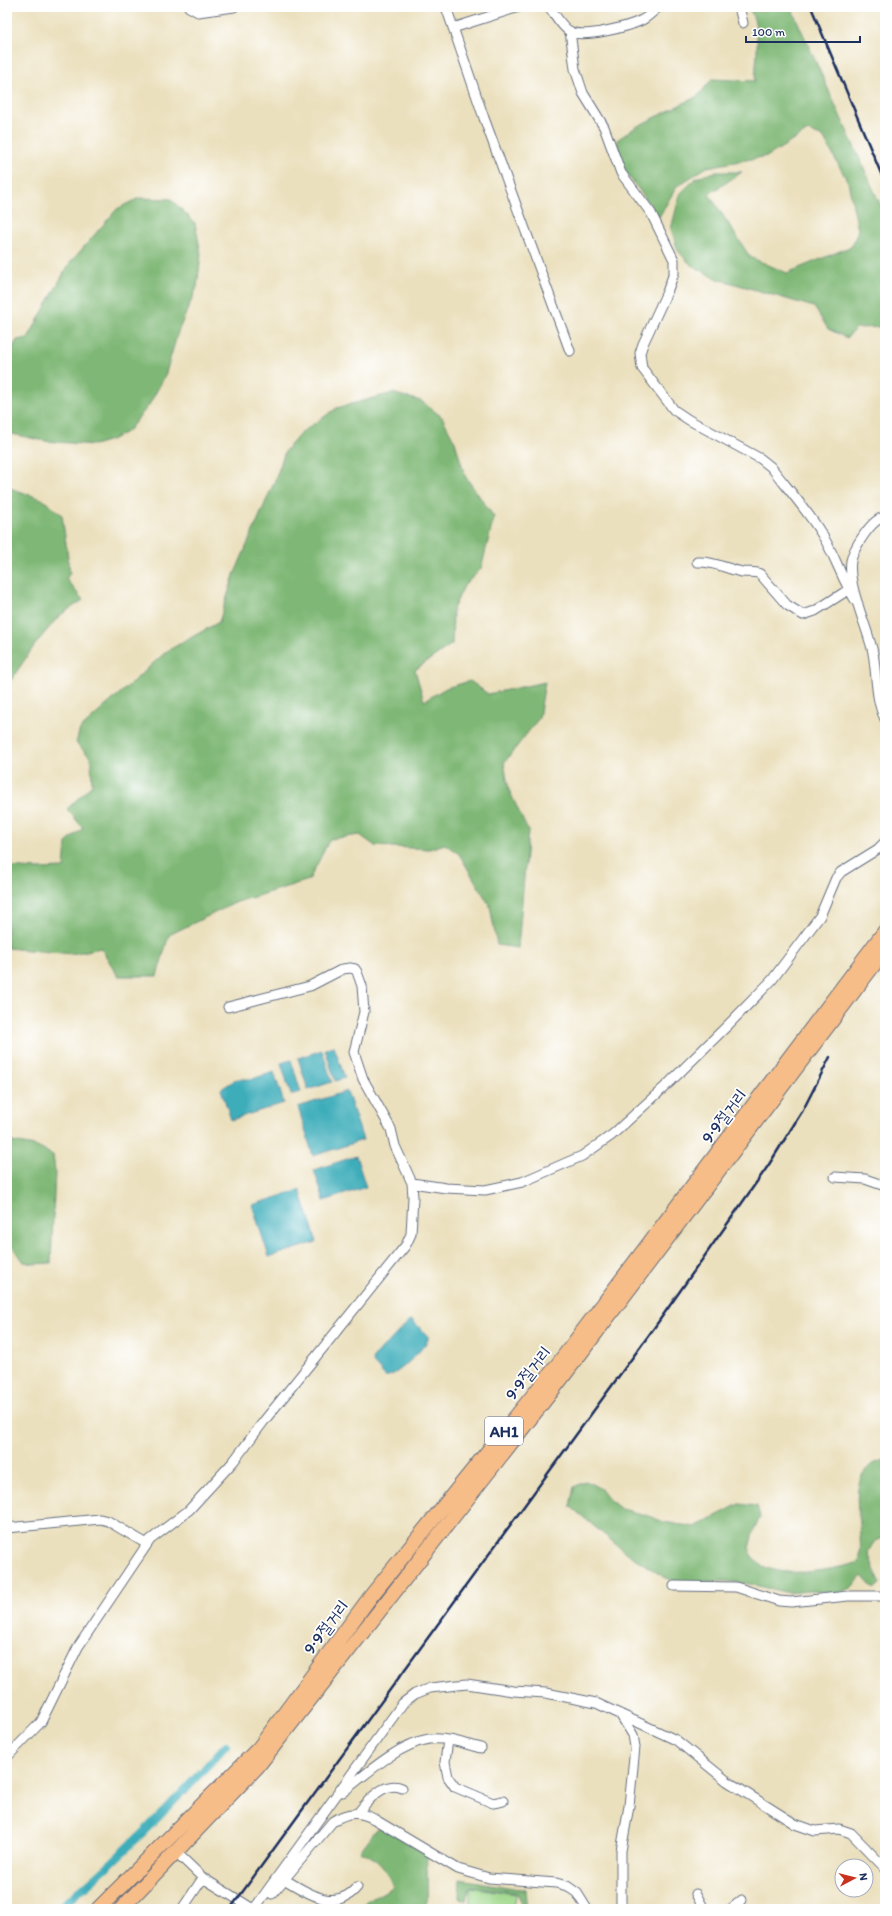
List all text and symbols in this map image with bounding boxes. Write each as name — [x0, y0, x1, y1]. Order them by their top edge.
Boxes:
scale bar — [746, 18, 860, 44]
text: 100 m — [752, 25, 785, 39]
street label: 9·9절거리 — [697, 1085, 751, 1147]
street label: 9·9절거리 — [501, 1342, 555, 1404]
road number: AH1 — [485, 1417, 523, 1445]
street label: 9·9절거리 — [299, 1596, 353, 1658]
north arrow — [834, 1858, 874, 1898]
text: N — [857, 1872, 870, 1881]

